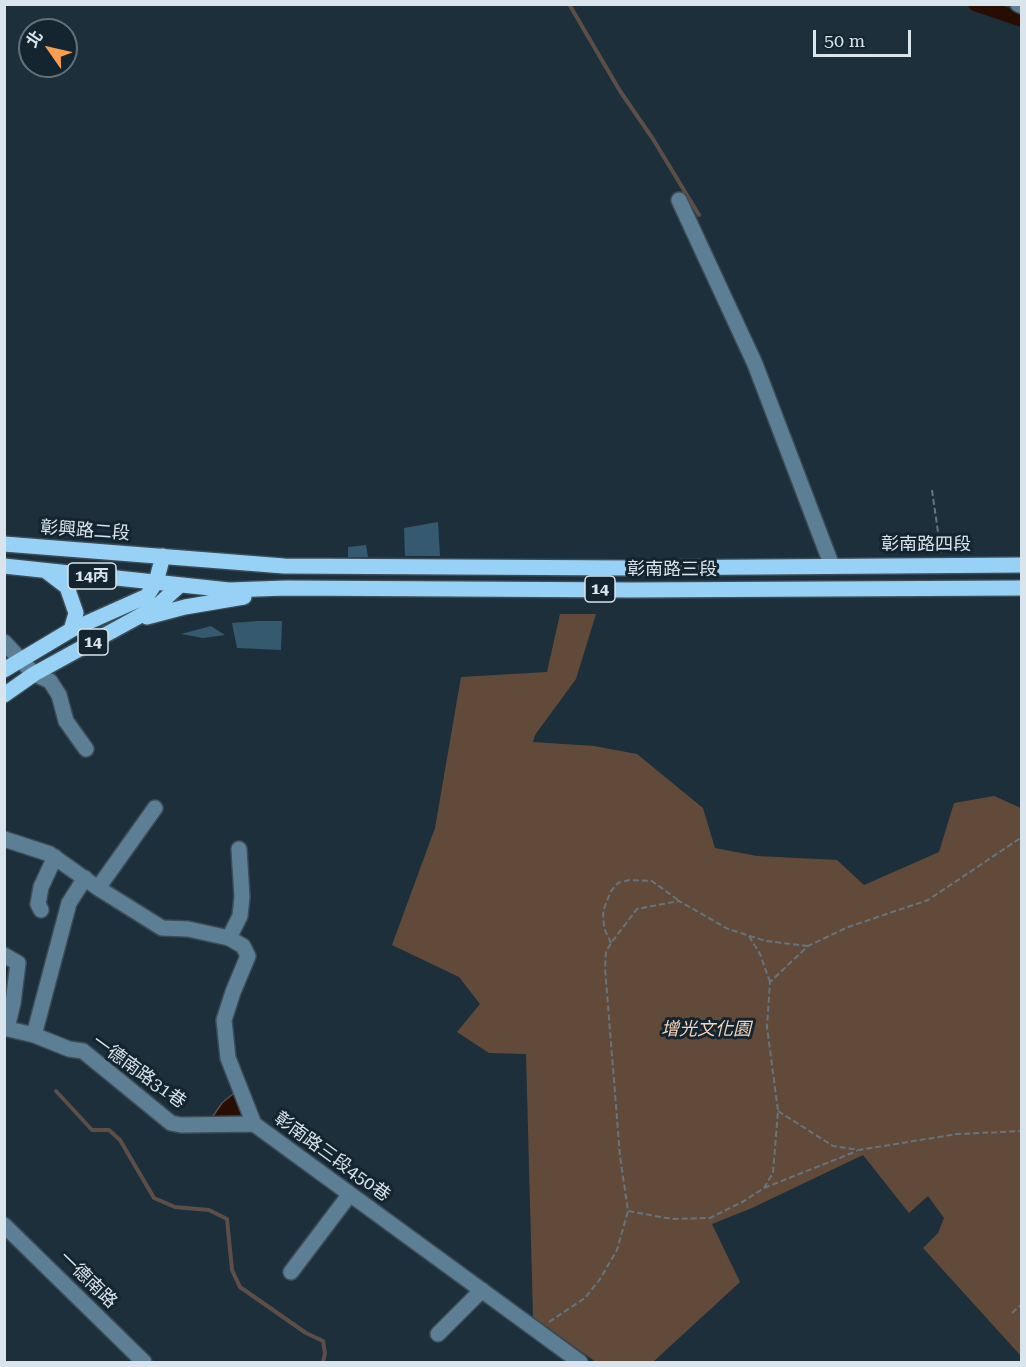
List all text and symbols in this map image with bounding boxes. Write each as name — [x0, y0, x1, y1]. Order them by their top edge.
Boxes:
north arrow — [18, 18, 78, 78]
scale bar — [816, 18, 914, 56]
text: 北 — [22, 27, 47, 51]
text: 50 m — [824, 30, 865, 51]
street label: 彰興路二段 — [39, 517, 131, 545]
street label: 彰南路四段 — [881, 534, 971, 556]
street label: 彰南路三段 — [627, 559, 717, 581]
road number: 14丙 — [68, 563, 116, 589]
road number: 14 — [585, 576, 615, 602]
road number: 14 — [78, 629, 108, 655]
park label: 增光文化園 — [661, 1019, 751, 1041]
street label: 一德南路31巷 — [88, 1031, 190, 1113]
street label: 彰南路三段450巷 — [270, 1108, 394, 1206]
street label: 一德南路 — [55, 1247, 121, 1313]

